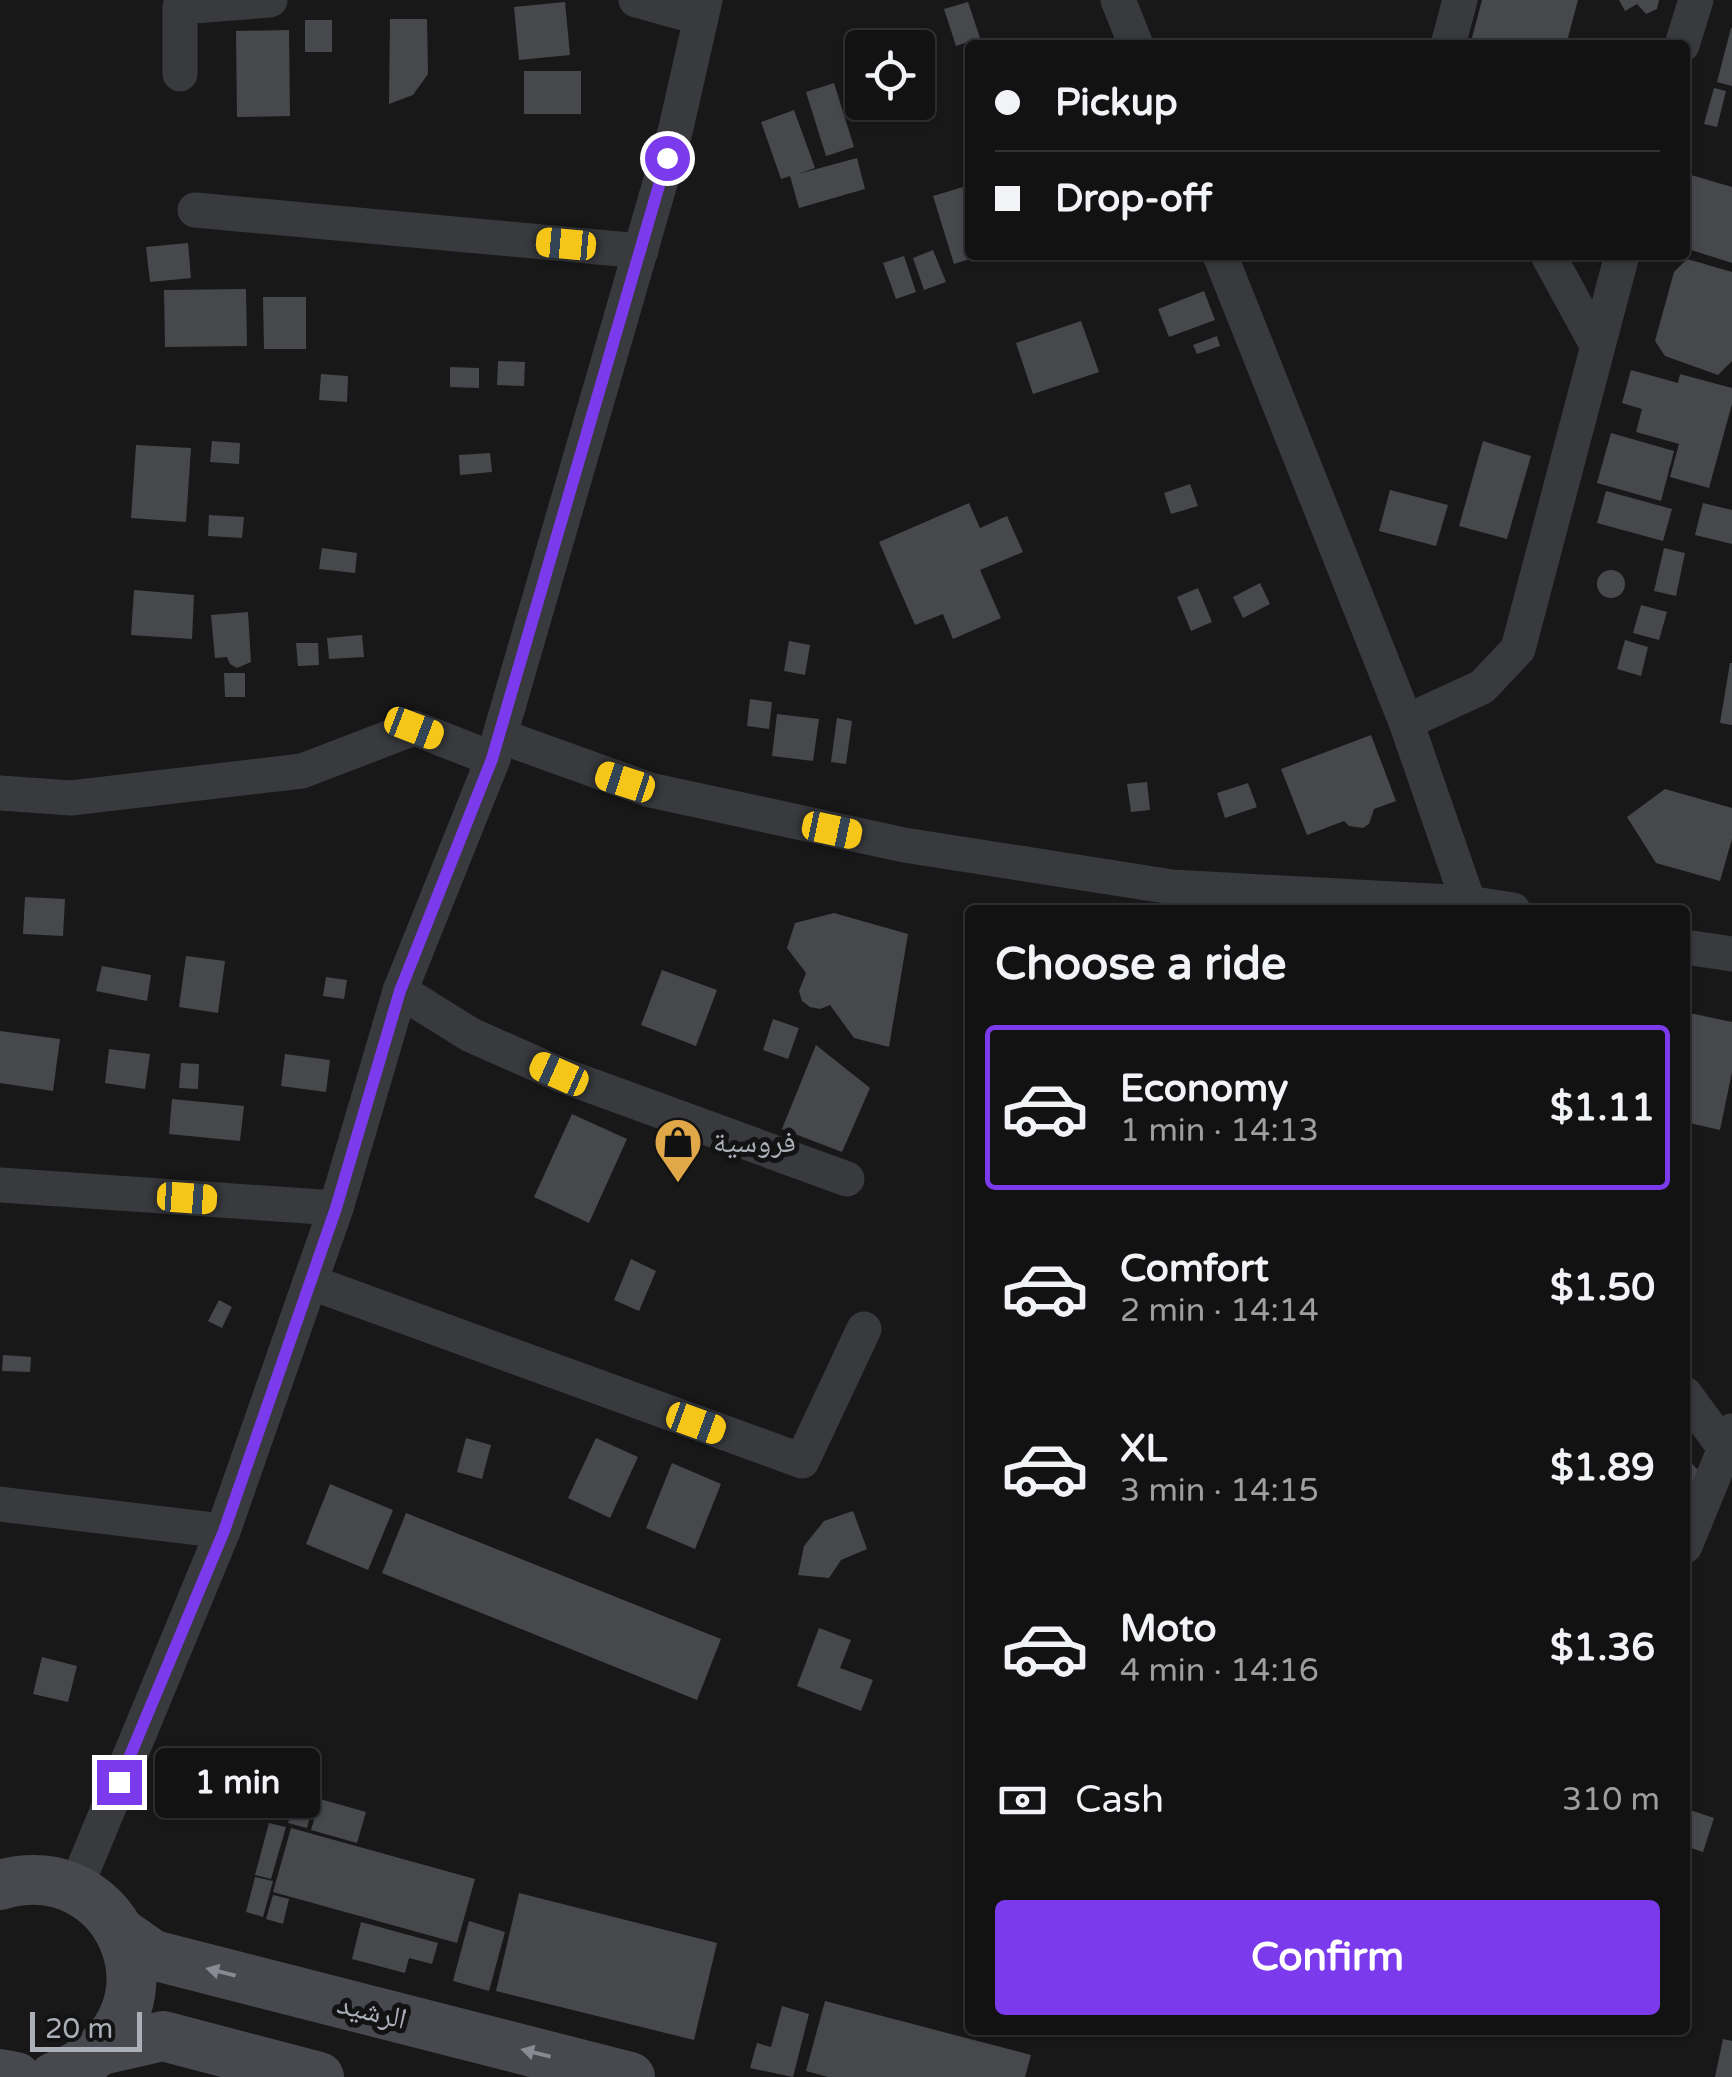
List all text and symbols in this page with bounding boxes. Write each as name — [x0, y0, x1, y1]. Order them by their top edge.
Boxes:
map controls — [845, 30, 935, 120]
button: locate — [845, 30, 935, 120]
text: Pickup — [1055, 80, 1178, 126]
route start — [645, 136, 690, 181]
text: Drop-off — [1055, 176, 1212, 222]
car — [535, 226, 597, 262]
car — [381, 703, 447, 753]
car — [592, 758, 658, 806]
car — [800, 809, 864, 851]
text: Choose a ride — [995, 938, 1286, 992]
car — [525, 1048, 593, 1100]
icon: car — [1000, 1063, 1090, 1153]
text: Economy — [1120, 1066, 1288, 1112]
text: $1.11 — [1550, 1085, 1655, 1131]
text: 1 min · 14:13 — [1120, 1112, 1319, 1150]
shop icon: فروسية — [652, 1116, 704, 1184]
place label: فروسية — [713, 1124, 796, 1161]
car — [156, 1181, 218, 1215]
icon: car — [1000, 1243, 1090, 1333]
text: Comfort — [1120, 1246, 1269, 1292]
text: $1.50 — [1550, 1265, 1655, 1311]
text: 2 min · 14:14 — [1120, 1292, 1319, 1330]
car — [663, 1399, 729, 1447]
icon: car — [1000, 1423, 1090, 1513]
text: XL — [1120, 1426, 1167, 1472]
text: $1.89 — [1550, 1445, 1655, 1491]
text: 3 min · 14:15 — [1120, 1472, 1319, 1510]
icon: car — [1000, 1603, 1090, 1693]
text: Moto — [1120, 1606, 1216, 1652]
text: $1.36 — [1550, 1625, 1655, 1671]
text: 4 min · 14:16 — [1120, 1652, 1319, 1690]
callout: 1 min — [154, 1747, 319, 1817]
route end — [97, 1760, 142, 1805]
text: 1 min — [195, 1764, 280, 1802]
icon: cash — [995, 1773, 1050, 1828]
text: Cash — [1075, 1777, 1164, 1823]
text: 310 m — [1562, 1781, 1660, 1819]
button: Confirm — [995, 1900, 1660, 2015]
one-way arrow — [205, 1964, 236, 1980]
street label: الرشيد — [333, 1985, 411, 2038]
scale bar — [30, 2007, 142, 2052]
text: 20 m — [45, 2012, 113, 2046]
one-way arrow — [520, 2044, 551, 2060]

